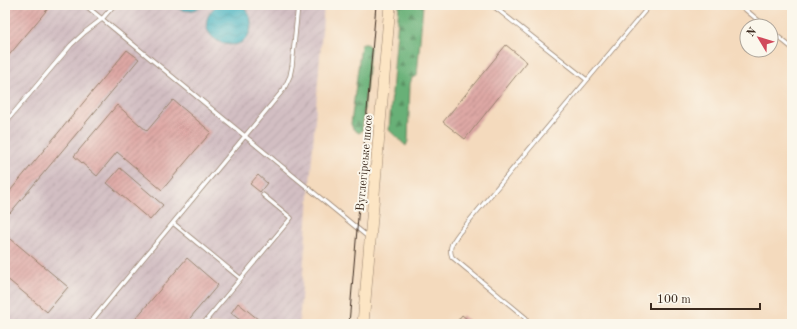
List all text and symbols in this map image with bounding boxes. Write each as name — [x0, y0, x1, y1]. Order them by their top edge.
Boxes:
north arrow — [739, 18, 779, 58]
text: N — [745, 26, 760, 39]
street label: Вуглегірське шосе — [354, 114, 375, 212]
scale bar — [651, 285, 760, 311]
text: 100 m — [657, 294, 691, 306]

